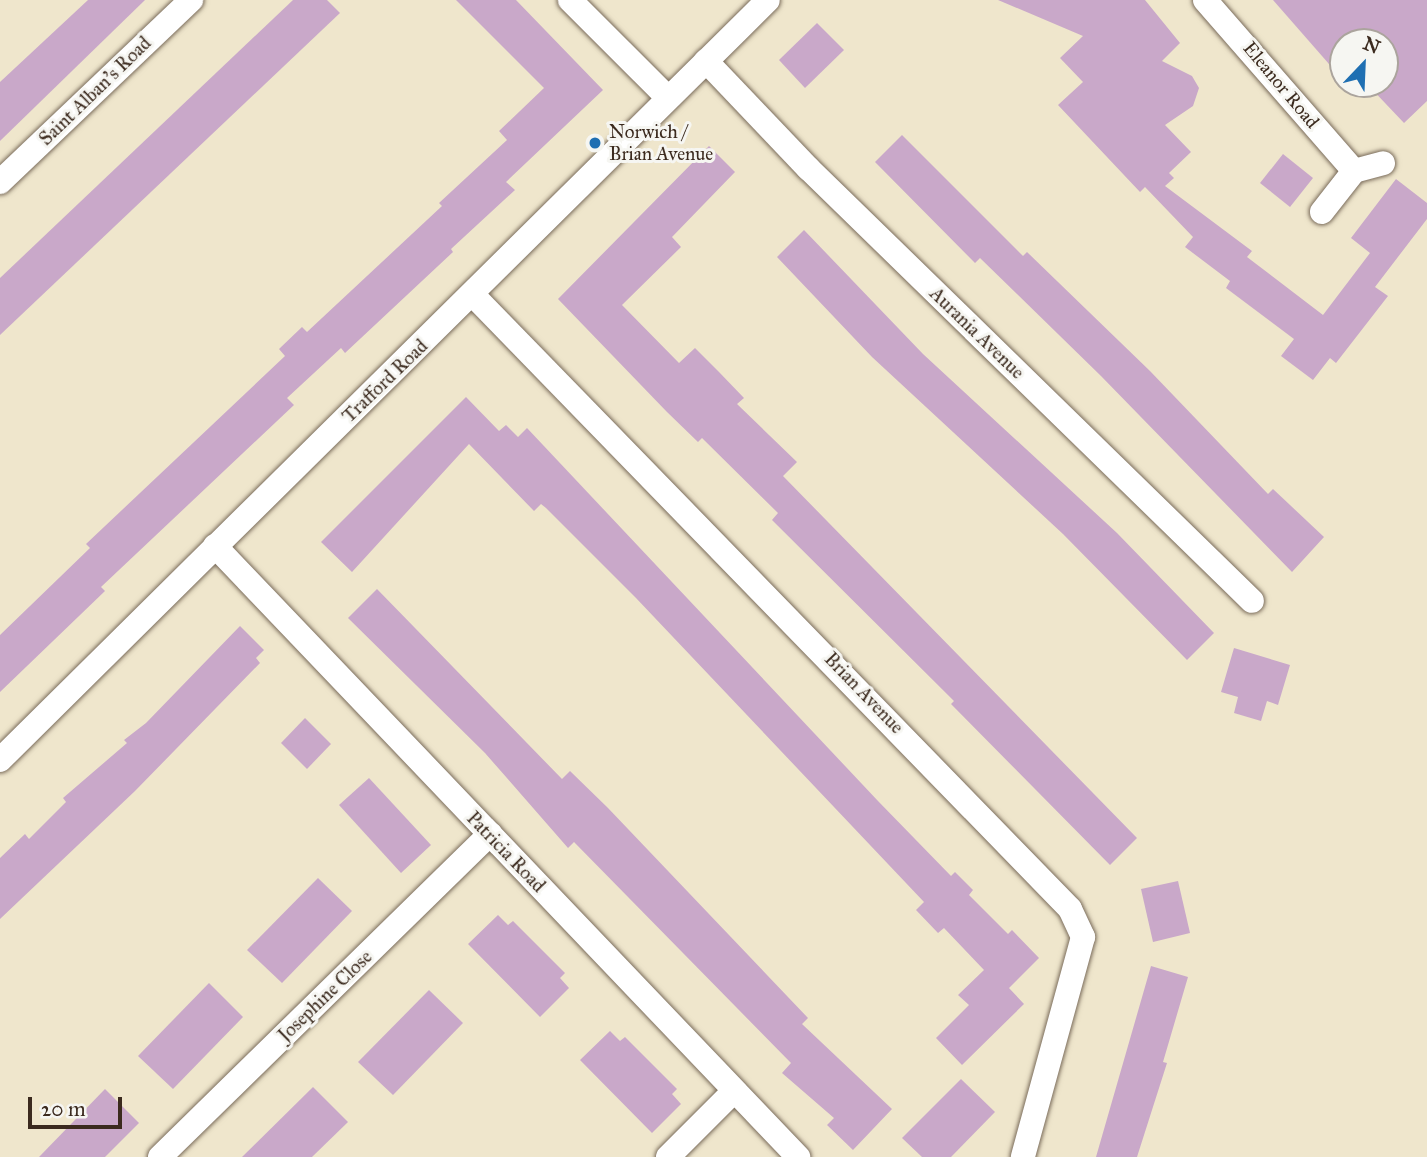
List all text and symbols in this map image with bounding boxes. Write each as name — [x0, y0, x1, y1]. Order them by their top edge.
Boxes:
north arrow — [1329, 28, 1399, 98]
text: N — [1360, 31, 1384, 59]
street label: Saint Alban's Road — [34, 32, 156, 150]
street label: Eleanor Road — [1238, 37, 1324, 133]
place label: Norwich / Brian Avenue — [609, 121, 713, 165]
marker: Norwich / Brian Avenue — [587, 135, 603, 151]
street label: Aurania Avenue — [925, 282, 1029, 384]
street label: Trafford Road — [338, 335, 432, 427]
street label: Brian Avenue — [820, 648, 908, 738]
street label: Patricia Road — [462, 807, 550, 897]
street label: Josephine Close — [273, 945, 377, 1047]
scale bar — [32, 1084, 126, 1128]
text: 20 m — [41, 1096, 86, 1122]

